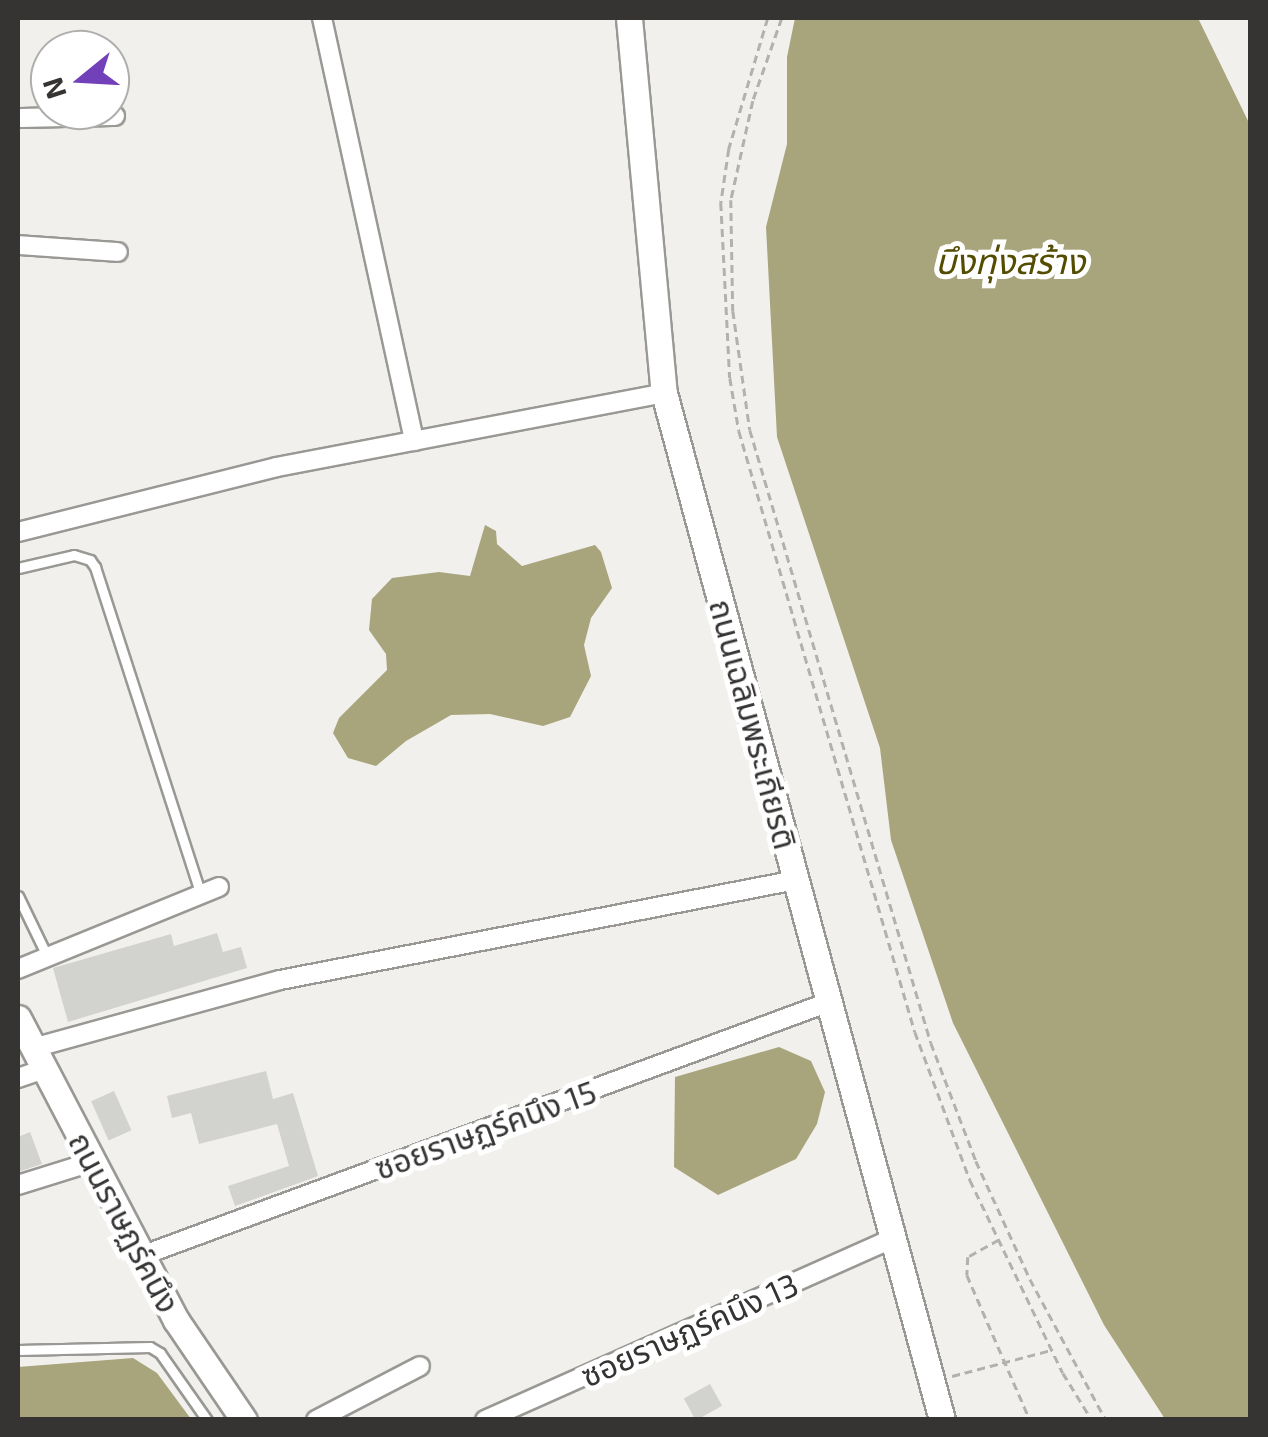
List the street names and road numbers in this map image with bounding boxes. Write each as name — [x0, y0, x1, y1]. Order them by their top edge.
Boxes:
street label: ถนนเฉลิมพระเกียรติ — [702, 595, 806, 853]
street label: ซอยราษฏร์คนึง 15 — [369, 1071, 601, 1187]
street label: ถนนราษฏร์คนึง — [61, 1125, 189, 1319]
street label: ซอยราษฏร์คนึง 13 — [575, 1264, 803, 1394]

